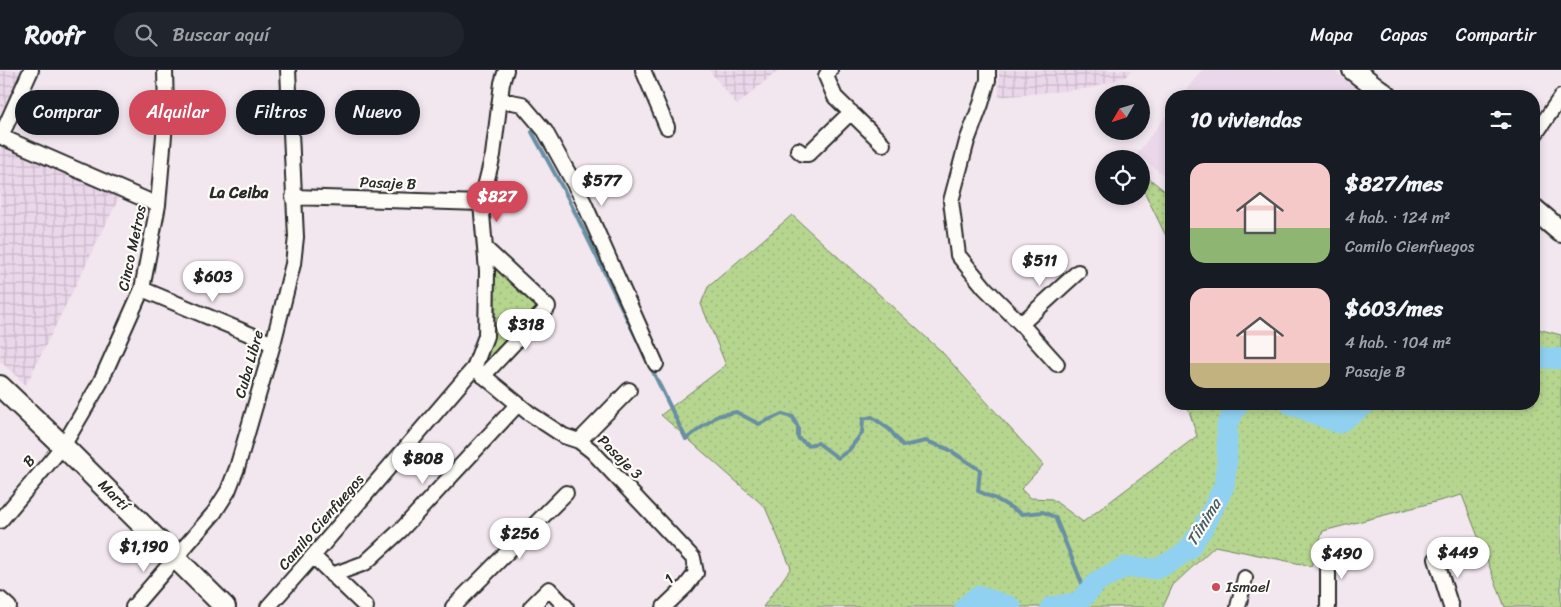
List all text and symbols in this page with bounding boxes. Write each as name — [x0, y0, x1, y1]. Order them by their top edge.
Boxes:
search box — [114, 12, 464, 57]
text: Roofr — [25, 14, 84, 56]
text: Buscar aquí — [172, 18, 269, 51]
text: Mapa — [1310, 19, 1353, 51]
text: Capas — [1381, 19, 1428, 51]
text: Compartir — [1456, 19, 1536, 51]
icon: search — [132, 21, 160, 49]
north arrow — [1095, 85, 1150, 140]
map controls — [1095, 85, 1150, 205]
chip: Comprar — [15, 90, 119, 135]
chip: Alquilar — [129, 90, 226, 135]
chip: Filtros — [236, 90, 325, 135]
chip: Nuevo — [335, 90, 420, 135]
text: 10 viviendas — [1190, 101, 1302, 139]
icon: filters — [1487, 106, 1515, 134]
button: locate — [1095, 150, 1150, 205]
pin: $577 — [572, 164, 632, 207]
text: $827/mes — [1345, 165, 1443, 203]
text: $577 — [583, 166, 621, 195]
street label: Pasaje B — [359, 169, 417, 197]
district label: La Ceiba — [209, 178, 269, 207]
pin: $827 — [467, 180, 527, 223]
text: $827 — [478, 182, 516, 211]
icon: home — [1230, 183, 1290, 243]
street label: Cinco Metros — [110, 202, 154, 293]
text: 4 hab. · 124 m² — [1345, 203, 1450, 232]
text: Camilo Cienfuegos — [1345, 232, 1474, 261]
pin: $511 — [1010, 244, 1070, 287]
text: $511 — [1023, 246, 1057, 275]
pin: $603 — [183, 260, 243, 303]
text: $603 — [194, 262, 232, 291]
text: $603/mes — [1345, 290, 1443, 328]
pin: $318 — [496, 308, 556, 351]
icon: home — [1230, 308, 1290, 368]
text: $318 — [508, 310, 544, 339]
street label: Cuba Libre — [227, 326, 271, 401]
text: 4 hab. · 104 m² — [1345, 328, 1451, 357]
text: Pasaje B — [1345, 357, 1405, 386]
street label: Pasaje 3 — [591, 428, 649, 486]
pin: $808 — [393, 442, 453, 485]
text: $808 — [403, 444, 443, 473]
street label: B — [16, 449, 42, 473]
street label: Camilo Cienfuegos — [271, 467, 371, 576]
street label: Martí — [92, 473, 137, 518]
water label: Tíinima — [1178, 491, 1230, 552]
pin: $256 — [490, 518, 550, 560]
text: $256 — [501, 519, 539, 548]
pin: $1,190 — [103, 530, 185, 573]
text: $1,190 — [120, 532, 168, 561]
pin: $449 — [1428, 536, 1488, 579]
pin: $490 — [1312, 538, 1372, 580]
text: $449 — [1438, 538, 1478, 567]
text: $490 — [1322, 539, 1362, 568]
street label: 1 — [658, 568, 680, 590]
place label: Ismael — [1225, 574, 1271, 600]
marker: Ismael — [1210, 581, 1222, 593]

